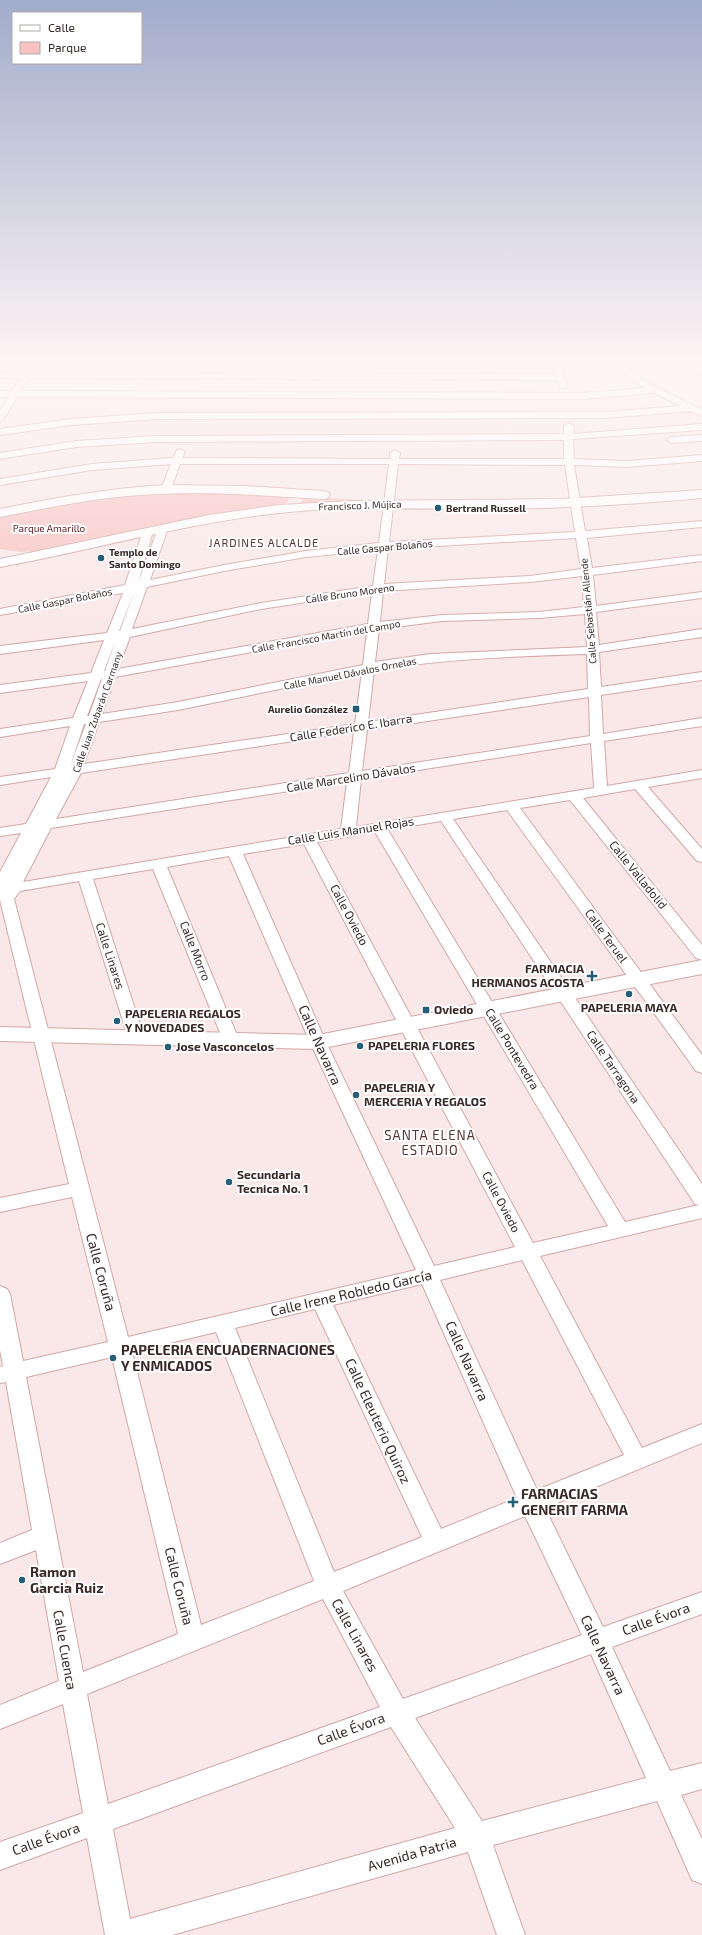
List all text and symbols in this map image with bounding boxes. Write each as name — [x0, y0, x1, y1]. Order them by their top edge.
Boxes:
legend — [12, 12, 142, 64]
text: Calle — [48, 20, 75, 34]
text: Parque — [48, 40, 86, 54]
street label: Francisco J. Mújica — [318, 498, 402, 512]
place label: Bertrand Russell — [446, 502, 526, 514]
marker: Bertrand Russell — [433, 503, 443, 513]
park label: Parque Amarillo — [13, 522, 86, 534]
district label: JARDINES ALCALDE — [209, 536, 319, 549]
street label: Calle Gaspar Bolaños — [337, 537, 433, 557]
place label: Templo de Santo Domingo — [109, 546, 181, 570]
marker: Templo de Santo Domingo — [96, 553, 106, 563]
street label: Calle Sebastián Allende — [577, 558, 599, 664]
street label: Calle Bruno Moreno — [305, 581, 395, 605]
street label: Calle Gaspar Bolaños — [17, 585, 113, 615]
street label: Calle Francisco Martín del Campo — [251, 617, 401, 655]
street label: Calle Juan Zubarán Carmany — [70, 649, 125, 774]
street label: Calle Manuel Dávalos Ornelas — [283, 654, 417, 692]
place label: Aurelio González — [268, 703, 348, 715]
marker: Aurelio González — [351, 704, 361, 714]
street label: Calle Federico E. Ibarra — [289, 710, 413, 744]
street label: Calle Marcelino Dávalos — [285, 760, 416, 794]
street label: Calle Luis Manuel Rojas — [287, 813, 415, 848]
street label: Calle Valladolid — [607, 837, 671, 911]
street label: Calle Oviedo — [328, 882, 372, 948]
street label: Calle Teruel — [583, 906, 631, 965]
street label: Calle Morro — [178, 919, 214, 983]
street label: Calle Linares — [94, 920, 128, 991]
place label: FARMACIA HERMANOS ACOSTA — [472, 961, 584, 989]
marker: FARMACIA HERMANOS ACOSTA — [587, 971, 597, 981]
marker: PAPELERIA MAYA — [624, 989, 634, 999]
place label: PAPELERIA MAYA — [581, 1000, 677, 1014]
street label: Calle Navarra — [295, 1002, 346, 1088]
place label: Oviedo — [434, 1002, 473, 1016]
marker: Oviedo — [421, 1005, 431, 1015]
street label: Calle Pontevedra — [483, 1005, 543, 1092]
place label: PAPELERIA REGALOS Y NOVEDADES — [125, 1006, 241, 1034]
marker: PAPELERIA REGALOS Y NOVEDADES — [112, 1016, 122, 1026]
street label: Calle Tarragona — [584, 1027, 643, 1106]
place label: PAPELERIA FLORES — [368, 1038, 475, 1052]
place label: Jose Vasconcelos — [176, 1039, 274, 1053]
marker: PAPELERIA FLORES — [355, 1041, 365, 1051]
marker: Jose Vasconcelos — [163, 1042, 173, 1052]
place label: PAPELERIA Y MERCERIA Y REGALOS — [364, 1080, 486, 1108]
marker: PAPELERIA Y MERCERIA Y REGALOS — [351, 1090, 361, 1100]
district label: SANTA ELENA ESTADIO — [384, 1127, 476, 1158]
place label: Secundaria Tecnica No. 1 — [237, 1167, 308, 1195]
street label: Calle Oviedo — [480, 1169, 524, 1235]
marker: Secundaria Tecnica No. 1 — [224, 1177, 234, 1187]
street label: Calle Coruña — [83, 1231, 120, 1313]
street label: Calle Irene Robledo García — [268, 1266, 433, 1319]
street label: Calle Navarra — [442, 1318, 493, 1404]
place label: PAPELERIA ENCUADERNACIONES Y ENMICADOS — [121, 1341, 335, 1374]
marker: PAPELERIA ENCUADERNACIONES Y ENMICADOS — [108, 1353, 118, 1363]
street label: Calle Eleuterio Quiroz — [342, 1355, 415, 1486]
place label: FARMACIAS GENERIT FARMA — [521, 1485, 629, 1518]
marker: FARMACIAS GENERIT FARMA — [508, 1497, 518, 1507]
street label: Calle Coruña — [162, 1545, 197, 1627]
place label: Ramon Garcia Ruiz — [30, 1563, 104, 1596]
marker: Ramon Garcia Ruiz — [17, 1575, 27, 1585]
street label: Calle Linares — [328, 1595, 383, 1674]
street label: Calle Évora — [620, 1598, 692, 1639]
street label: Calle Cuenca — [50, 1609, 81, 1691]
street label: Calle Navarra — [578, 1612, 629, 1697]
street label: Calle Évora — [315, 1708, 387, 1749]
street label: Calle Évora — [10, 1818, 82, 1859]
street label: Avenida Patria — [365, 1833, 458, 1874]

